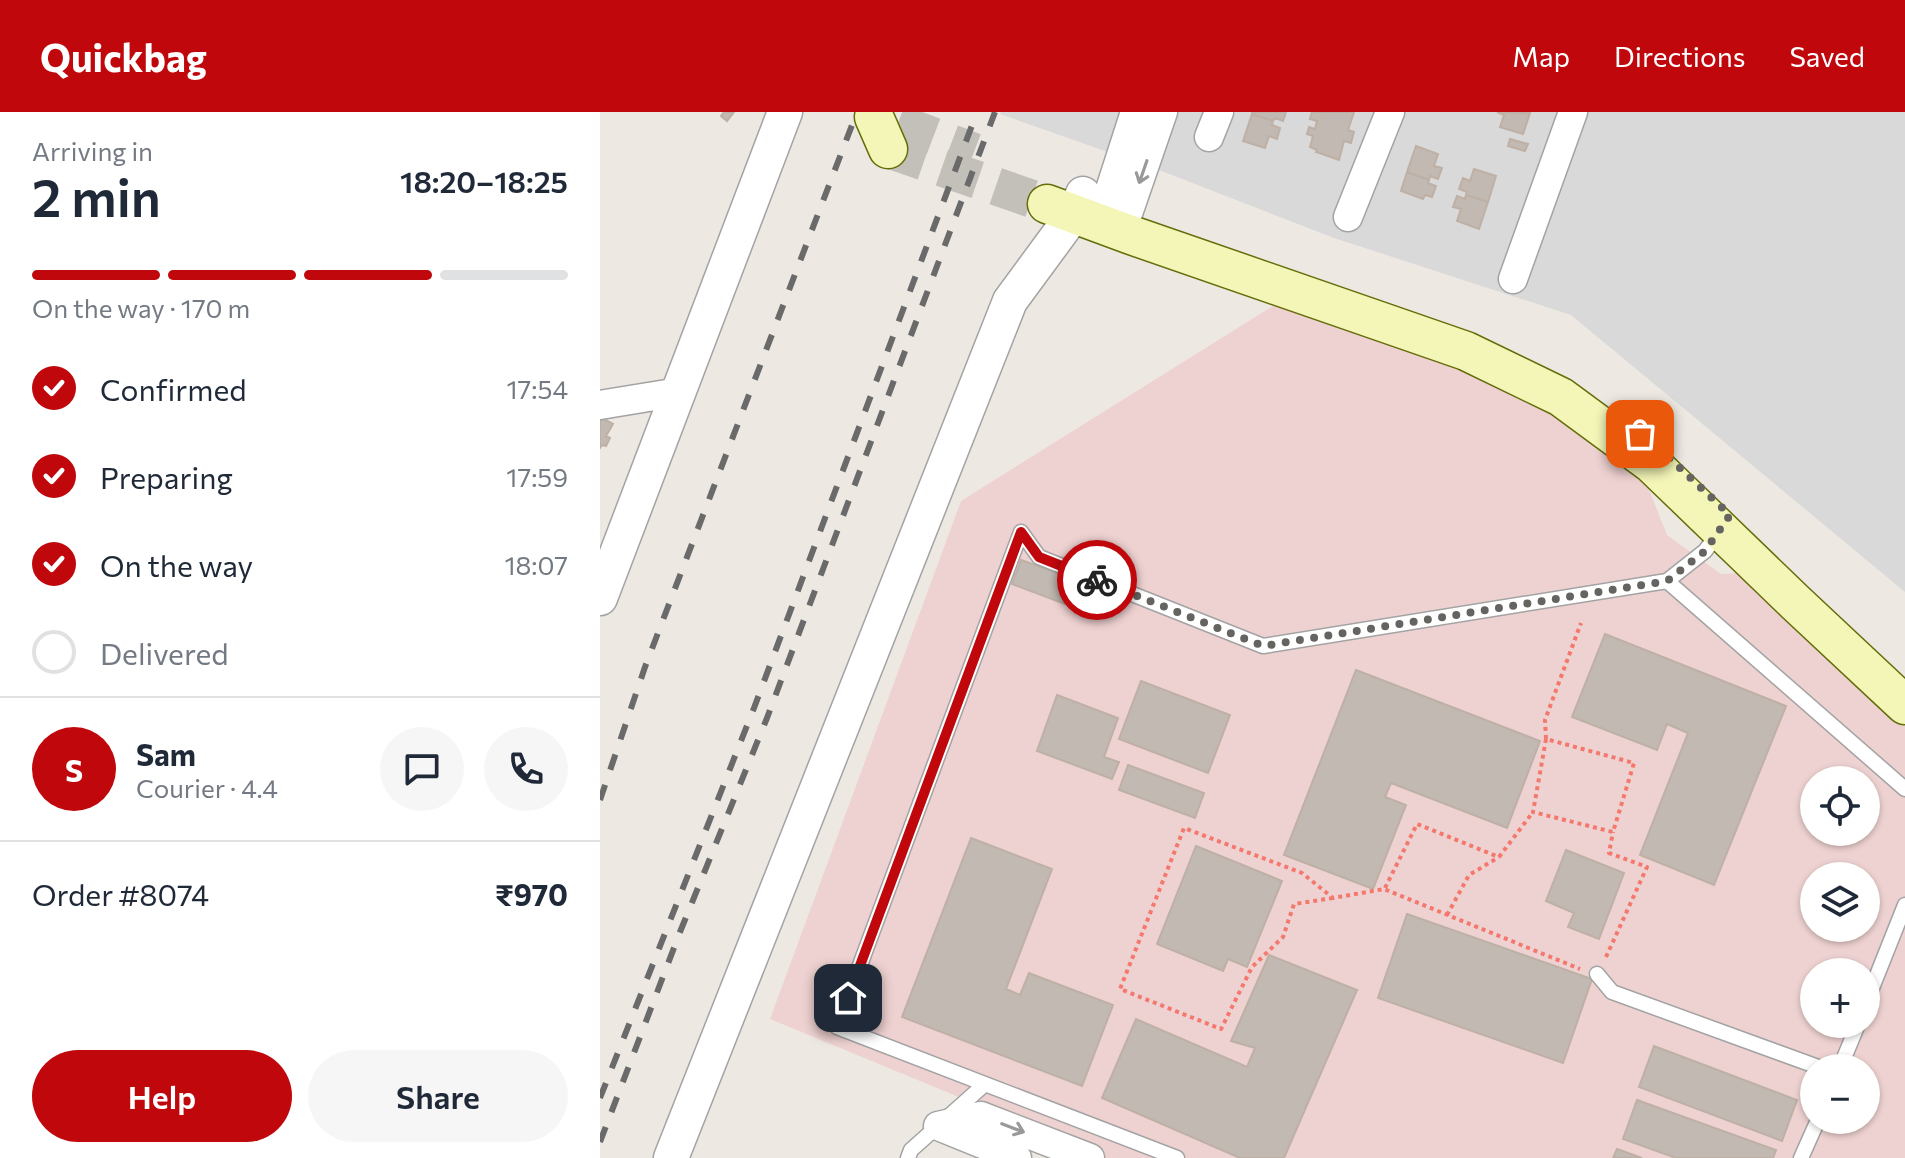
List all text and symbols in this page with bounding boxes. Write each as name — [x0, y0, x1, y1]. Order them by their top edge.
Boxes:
text: Quickbag — [40, 33, 207, 80]
text: Map — [1512, 39, 1570, 73]
text: Directions — [1614, 39, 1745, 73]
text: Saved — [1789, 39, 1865, 73]
text: Arriving in — [32, 135, 153, 166]
one-way arrow — [1134, 159, 1149, 184]
text: 18:20–18:25 — [400, 162, 568, 199]
text: 2 min — [32, 164, 161, 228]
text: On the way · 170 m — [32, 292, 250, 323]
icon: check — [32, 366, 76, 410]
text: Confirmed — [100, 370, 247, 407]
text: 17:54 — [506, 373, 568, 404]
pin — [1606, 400, 1674, 468]
icon: bag — [1618, 412, 1662, 456]
icon: check — [32, 454, 76, 498]
text: Preparing — [100, 458, 233, 495]
text: 17:59 — [506, 461, 568, 492]
courier — [1057, 540, 1137, 620]
icon: check — [32, 542, 76, 586]
text: On the way — [100, 546, 253, 583]
text: 18:07 — [504, 549, 568, 580]
icon: bike — [1075, 558, 1119, 602]
text: Delivered — [100, 634, 229, 671]
button: chat — [380, 727, 464, 811]
button: phone — [484, 727, 568, 811]
text: Sam — [136, 735, 196, 772]
text: S — [65, 751, 83, 788]
map controls — [1800, 766, 1880, 1134]
button: locate — [1800, 766, 1880, 846]
text: Courier · 4.4 — [136, 772, 278, 803]
button: layers — [1800, 862, 1880, 942]
text: Order #8074 — [32, 875, 209, 912]
text: ₹970 — [495, 875, 568, 912]
button: + — [1800, 958, 1880, 1038]
pin — [814, 964, 882, 1032]
icon: home — [826, 976, 870, 1020]
button: Help — [32, 1050, 292, 1142]
button: Share — [308, 1050, 568, 1142]
button: − — [1800, 1054, 1880, 1134]
one-way arrow — [1000, 1122, 1025, 1136]

